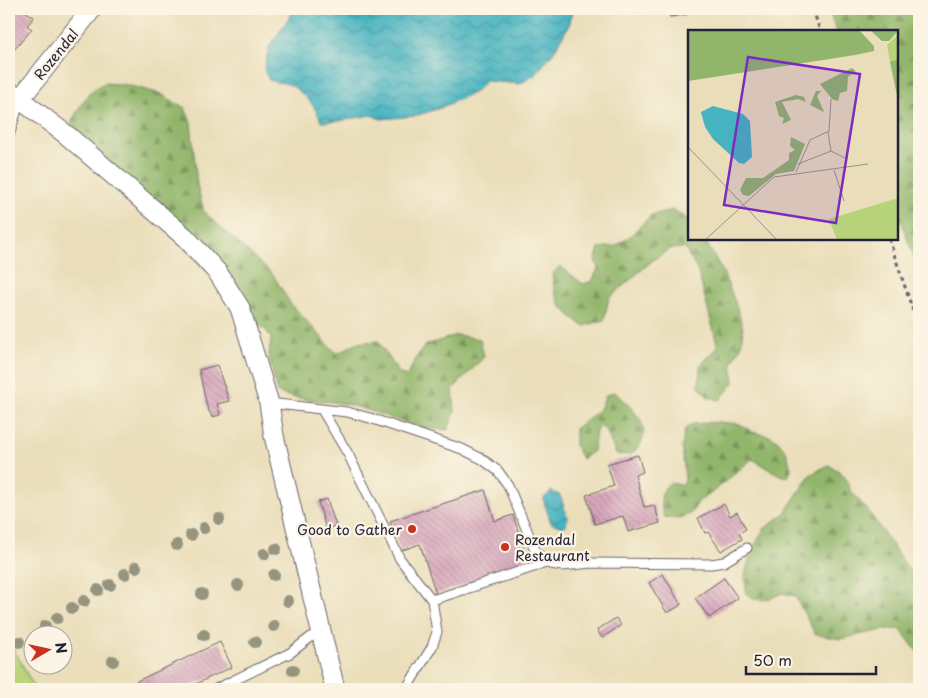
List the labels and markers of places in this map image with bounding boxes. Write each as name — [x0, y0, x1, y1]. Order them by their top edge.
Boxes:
place label: Good to Gather — [297, 519, 402, 540]
marker: Good to Gather — [406, 523, 418, 535]
place label: Rozendal Restaurant — [515, 529, 590, 566]
marker: Rozendal Restaurant — [499, 541, 511, 553]

